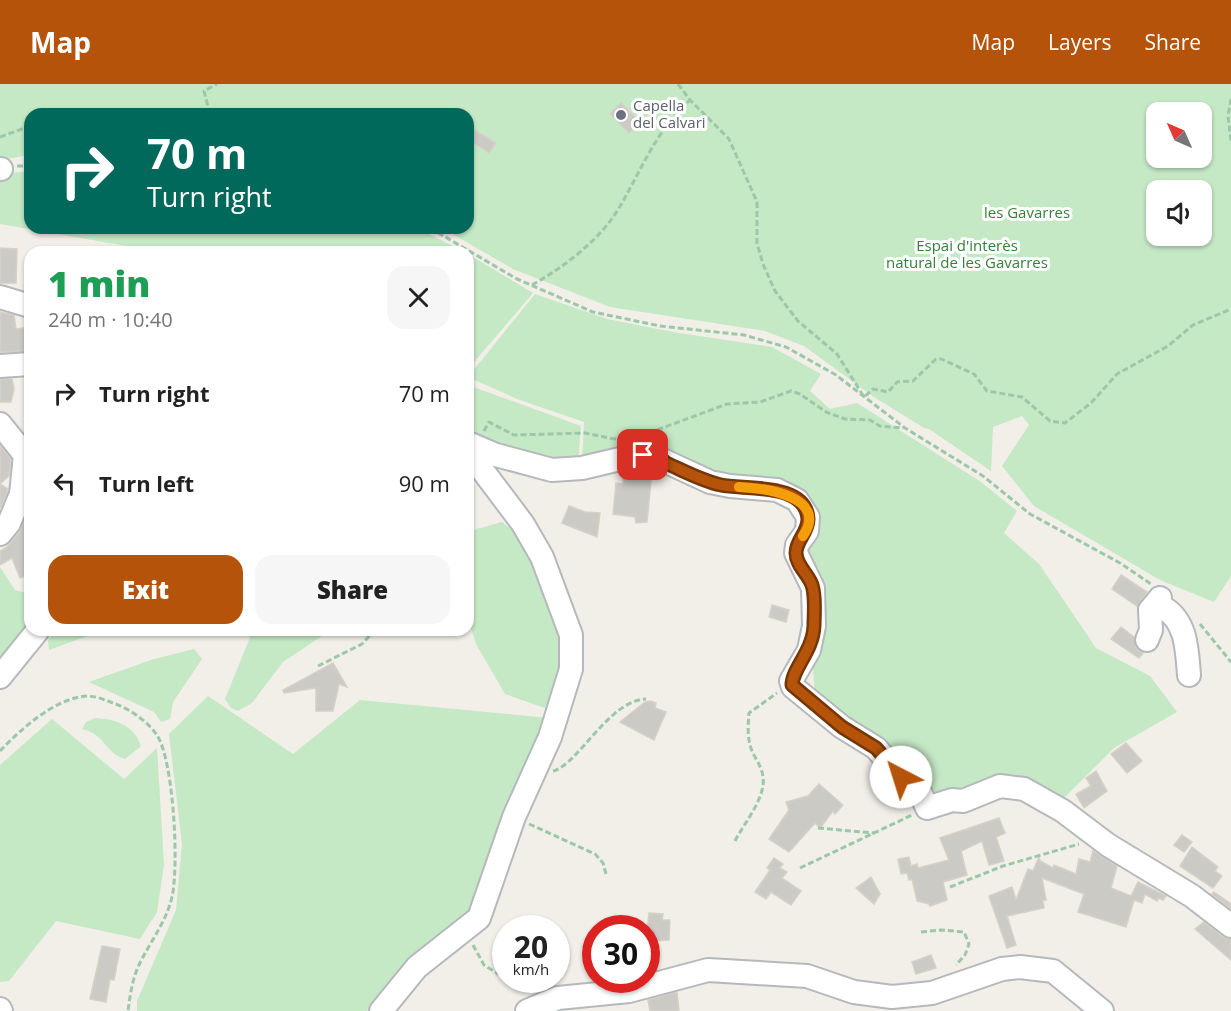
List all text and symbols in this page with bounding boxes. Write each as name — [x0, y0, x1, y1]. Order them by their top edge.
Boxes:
text: Map — [30, 23, 91, 61]
text: Map — [972, 28, 1015, 56]
text: Layers — [1048, 28, 1112, 56]
text: Share — [1145, 28, 1201, 56]
place label: Capella del Calvari — [633, 95, 706, 132]
north arrow — [1146, 102, 1212, 168]
map controls — [1146, 102, 1212, 246]
marker: Capella del Calvari — [614, 108, 628, 122]
text: 70 m — [147, 124, 247, 181]
icon: right — [48, 132, 126, 210]
text: Turn right — [147, 178, 272, 215]
button: sound — [1146, 180, 1212, 246]
park label: les Gavarres — [984, 202, 1070, 222]
park label: Espai d'interès natural de les Gavarres — [886, 235, 1048, 272]
text: 1 min — [48, 259, 150, 308]
button: close — [387, 266, 450, 329]
text: 240 m · 10:40 — [48, 306, 173, 333]
icon: right — [48, 377, 81, 410]
text: Turn right — [99, 378, 210, 408]
text: 70 m — [399, 378, 450, 408]
pin — [617, 429, 668, 480]
icon: arrive — [626, 438, 659, 471]
icon: left — [48, 467, 81, 500]
text: Turn left — [99, 468, 194, 498]
text: 90 m — [399, 468, 450, 498]
button: Exit — [48, 555, 243, 624]
button: Share — [255, 555, 450, 624]
position arrow — [869, 745, 933, 809]
speed limit sign: 30 — [582, 915, 660, 993]
text: 20 — [514, 926, 548, 967]
text: km/h — [513, 959, 549, 979]

